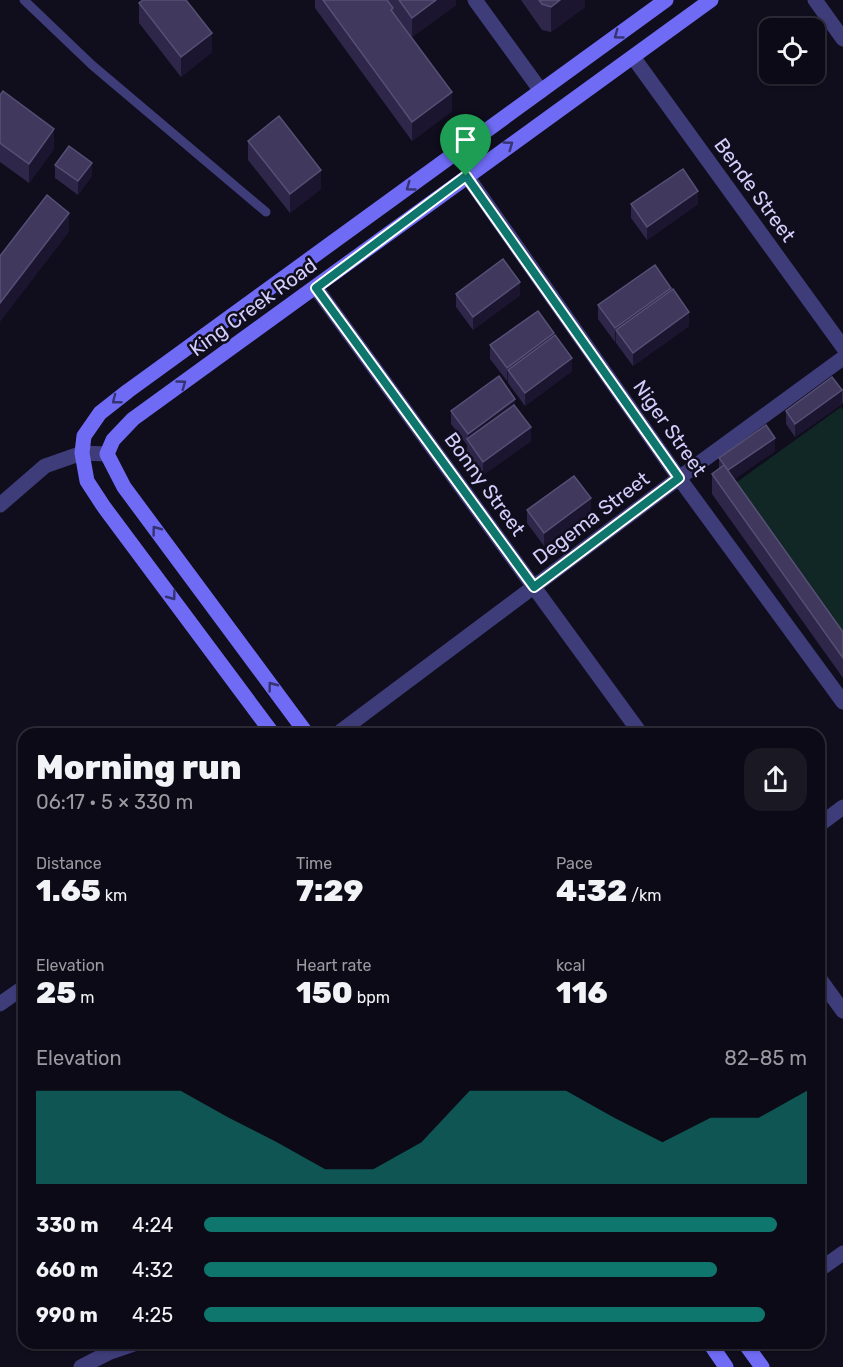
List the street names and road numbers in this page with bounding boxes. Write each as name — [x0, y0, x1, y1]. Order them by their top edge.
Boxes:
street label: Bende Street — [709, 133, 801, 247]
street label: King Creek Road — [185, 253, 321, 361]
street label: Niger Street — [628, 375, 712, 481]
street label: Bonny Street — [439, 428, 531, 541]
street label: Degema Street — [528, 466, 654, 570]

